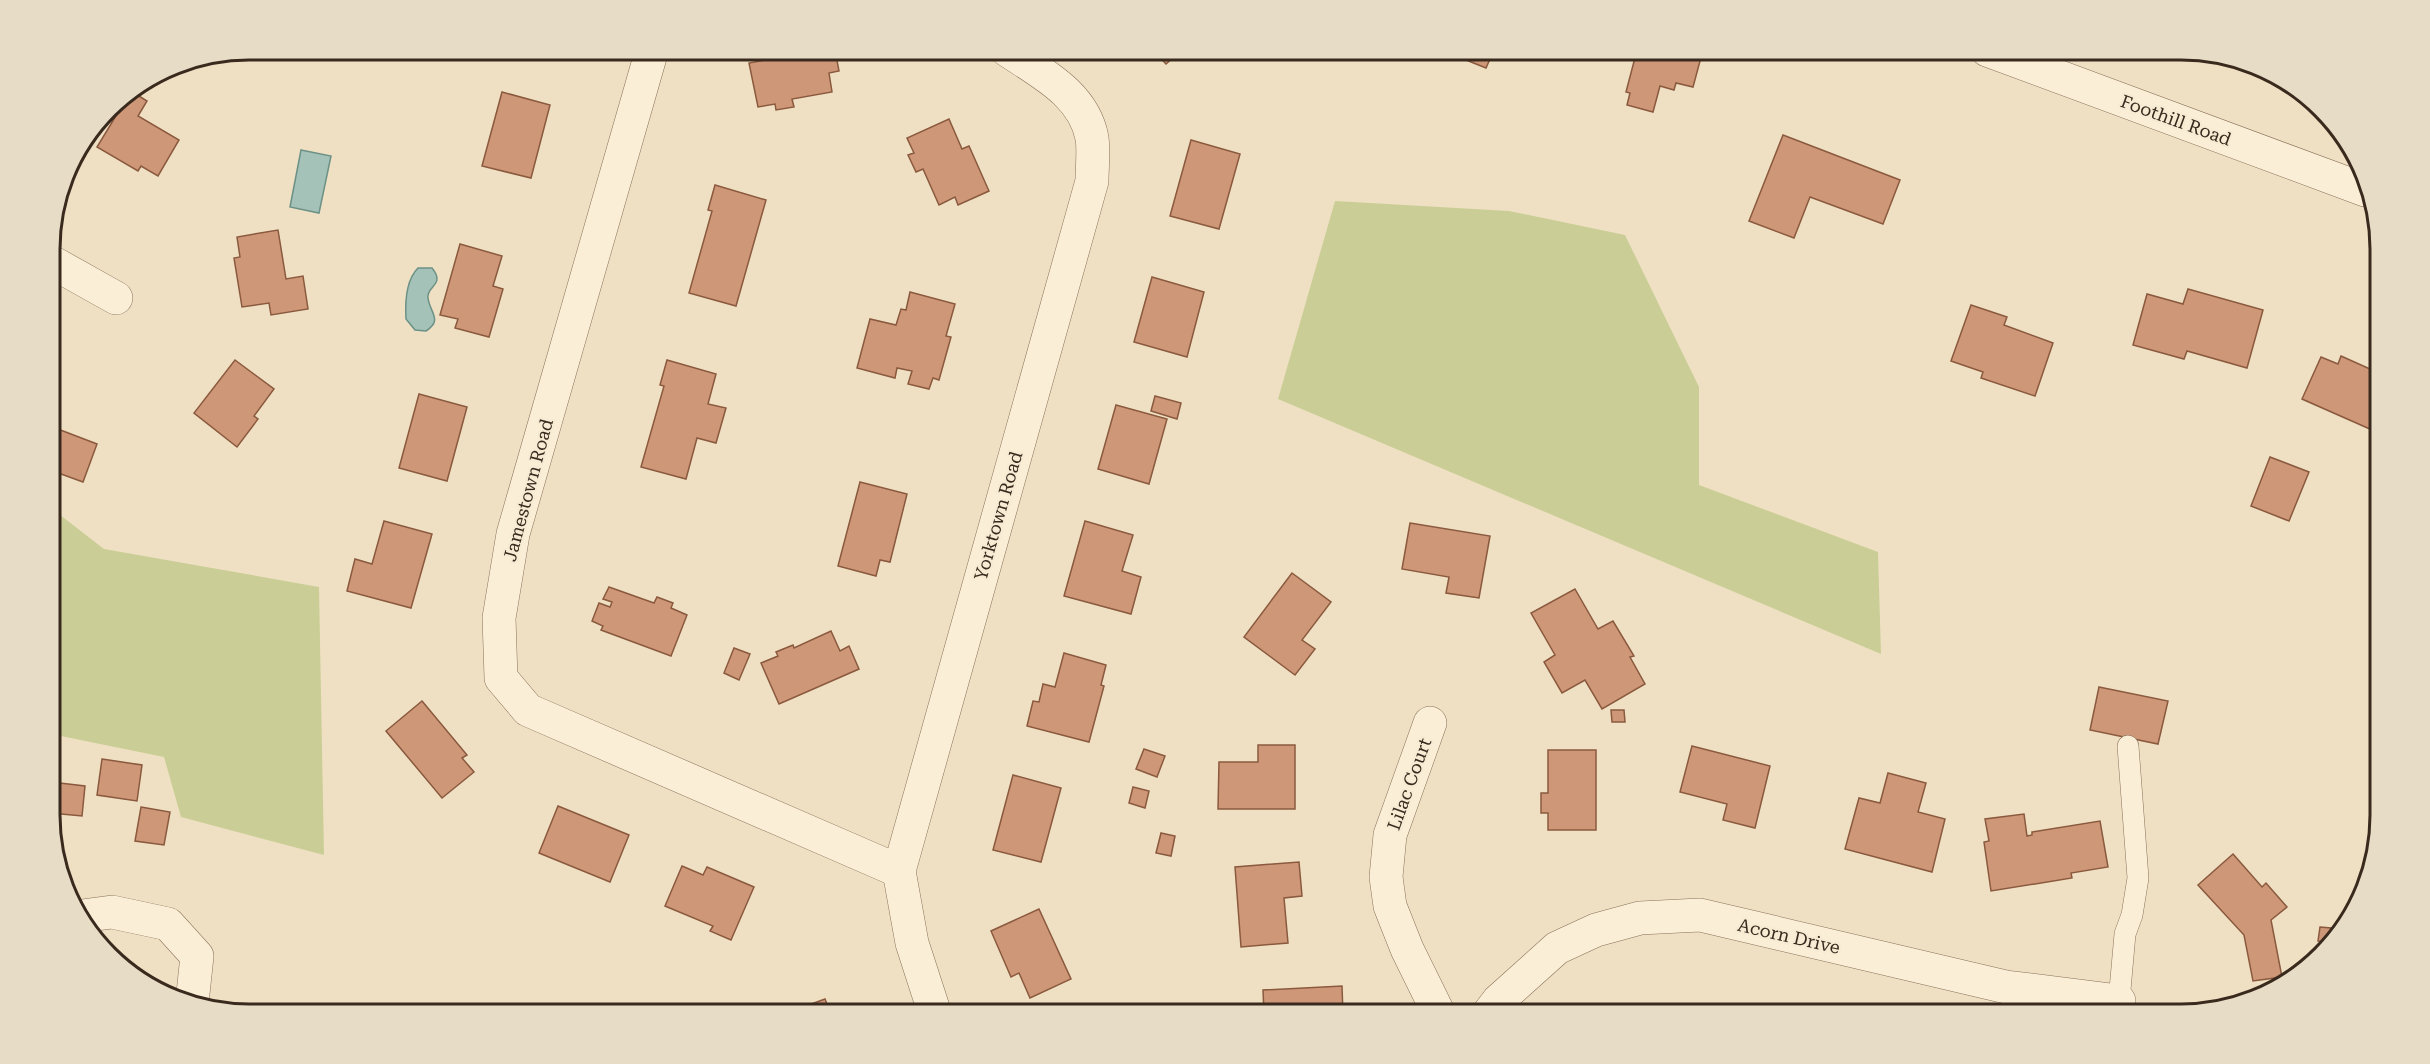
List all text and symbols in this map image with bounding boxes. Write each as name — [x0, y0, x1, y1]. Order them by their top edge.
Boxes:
street label: Foothill Road — [2118, 90, 2235, 150]
street label: Jamestown Road — [499, 416, 557, 564]
street label: Yorktown Road — [970, 449, 1027, 583]
street label: Lilac Court — [1383, 735, 1435, 833]
street label: Acorn Drive — [1736, 914, 1842, 958]

